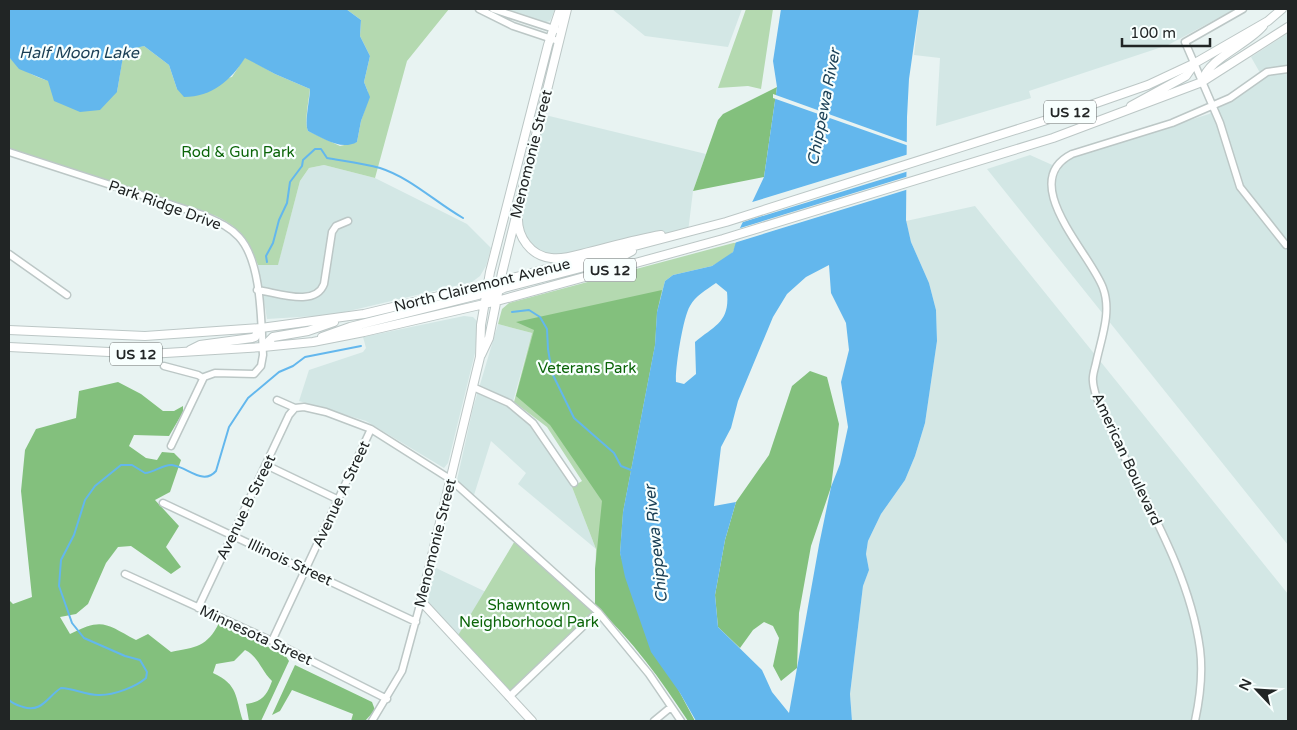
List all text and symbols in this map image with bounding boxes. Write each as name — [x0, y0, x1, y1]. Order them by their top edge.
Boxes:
scale bar — [1122, 15, 1210, 47]
text: 100 m — [1130, 24, 1176, 42]
water label: Half Moon Lake — [19, 43, 140, 63]
water label: Chippewa River — [803, 45, 845, 167]
street label: Menomonie Street — [506, 87, 556, 220]
road number: US 12 — [1044, 100, 1096, 124]
park label: Rod & Gun Park — [181, 143, 295, 161]
street label: Park Ridge Drive — [106, 176, 224, 234]
street label: North Clairemont Avenue — [392, 254, 572, 316]
road number: US 12 — [584, 258, 636, 282]
road number: US 12 — [110, 342, 162, 366]
park label: Veterans Park — [538, 359, 636, 377]
street label: American Boulevard — [1088, 390, 1166, 528]
street label: Avenue A Street — [308, 438, 374, 550]
street label: Avenue B Street — [213, 451, 279, 563]
street label: Menomonie Street — [410, 476, 460, 609]
water label: Chippewa River — [640, 482, 672, 604]
street label: Illinois Street — [245, 535, 335, 590]
park label: Shawntown Neighborhood Park — [459, 596, 599, 631]
street label: Minnesota Street — [197, 601, 315, 669]
north arrow — [1232, 665, 1282, 715]
text: N — [1236, 676, 1256, 693]

